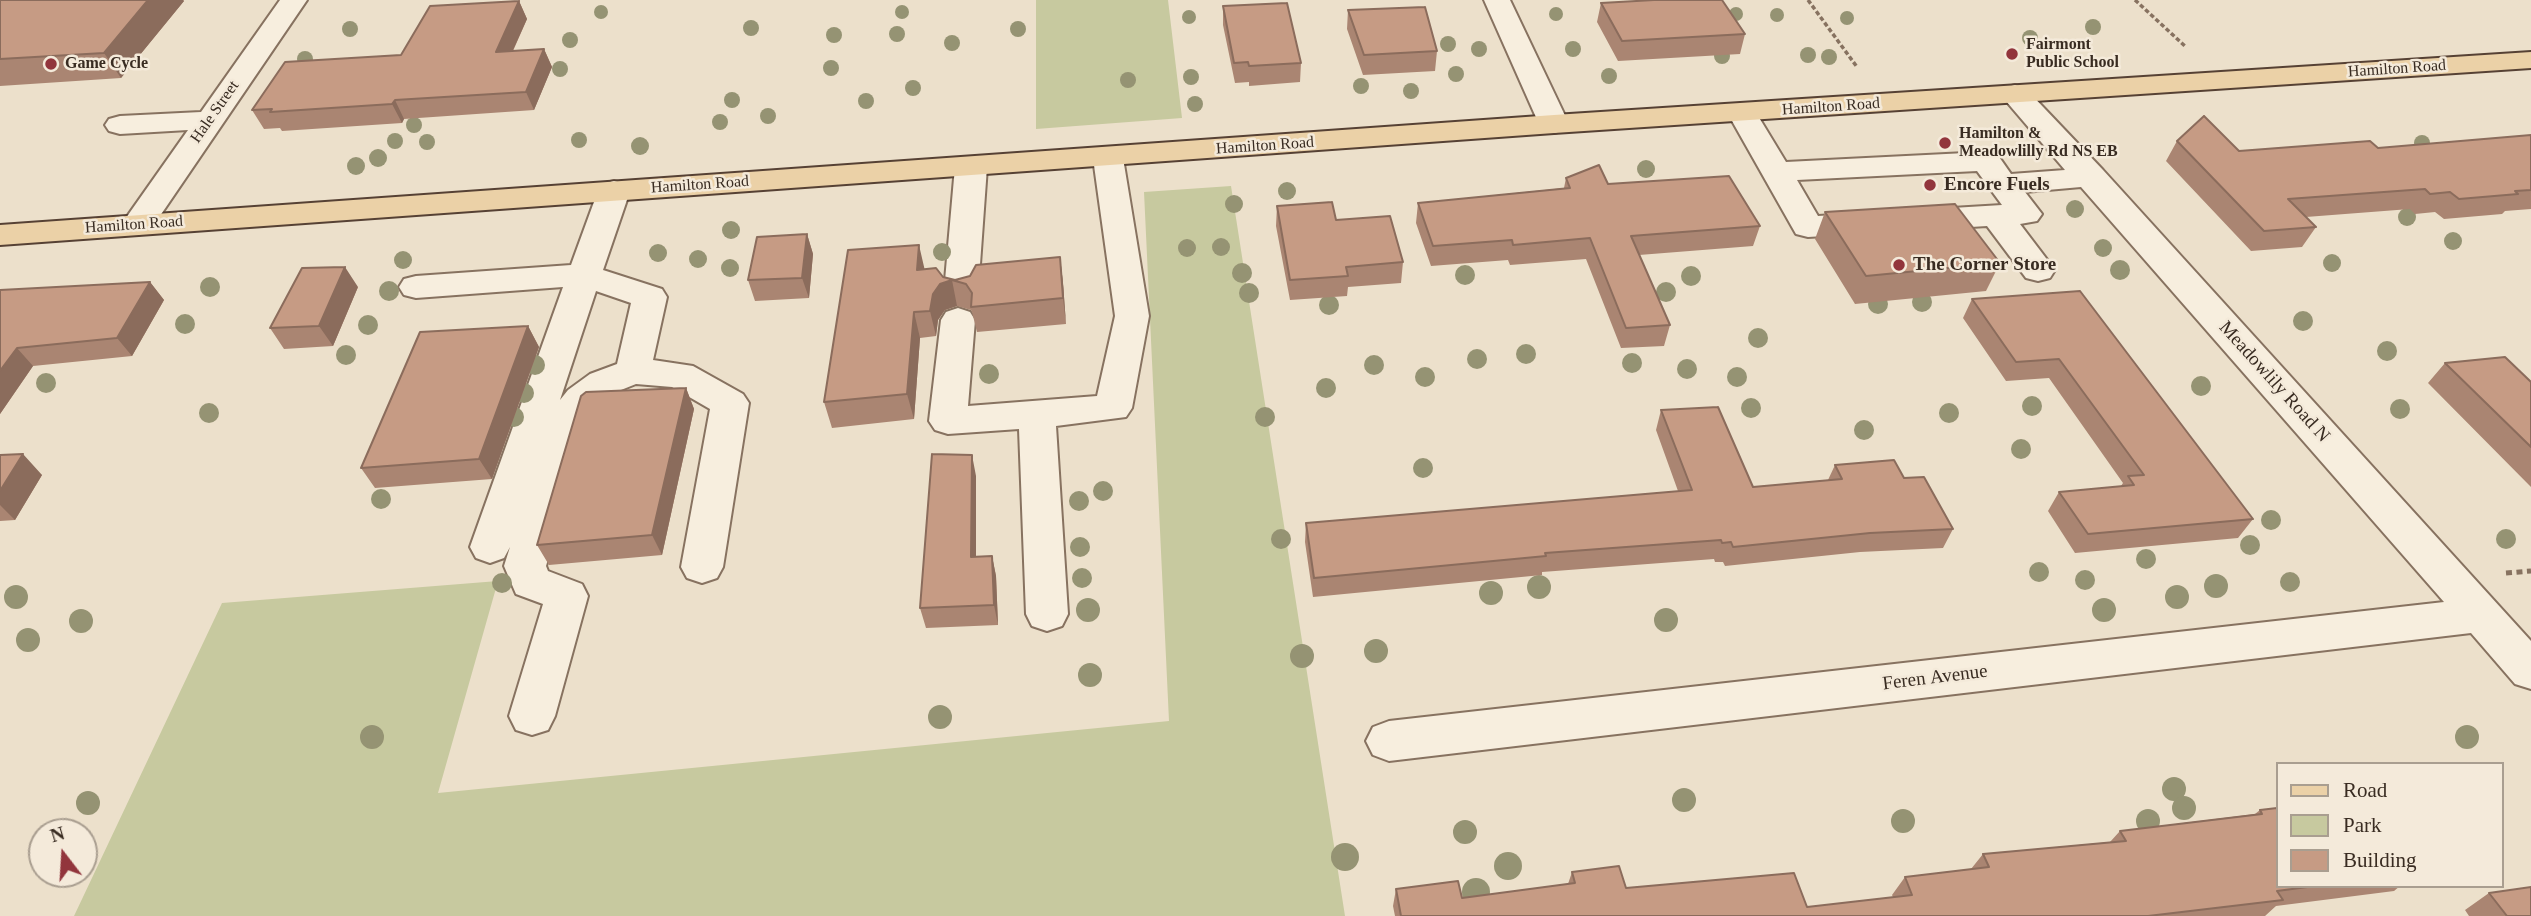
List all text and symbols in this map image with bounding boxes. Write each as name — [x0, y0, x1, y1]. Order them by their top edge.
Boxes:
place label: Fairmont Public School — [2026, 35, 2119, 73]
marker: Fairmont Public School — [2004, 46, 2020, 62]
place label: Game Cycle — [65, 54, 148, 74]
marker: Game Cycle — [43, 56, 59, 72]
street label: Hamilton Road — [2347, 56, 2447, 82]
street label: Hale Street — [187, 77, 243, 147]
street label: Hamilton Road — [1781, 94, 1881, 120]
place label: Hamilton & Meadowlilly Rd NS EB — [1959, 124, 2118, 162]
street label: Hamilton Road — [1215, 133, 1315, 159]
marker: Hamilton & Meadowlilly Rd NS EB — [1937, 135, 1953, 151]
street label: Hamilton Road — [650, 172, 750, 198]
place label: Encore Fuels — [1944, 174, 2050, 196]
marker: Encore Fuels — [1922, 177, 1938, 193]
street label: Hamilton Road — [84, 212, 184, 238]
place label: The Corner Store — [1913, 254, 2056, 276]
marker: The Corner Store — [1891, 257, 1907, 273]
street label: Meadowlily Road N — [2214, 317, 2334, 447]
street label: Feren Avenue — [1881, 660, 1989, 696]
legend — [2276, 762, 2503, 888]
text: Road — [2343, 778, 2387, 802]
text: Park — [2343, 813, 2382, 837]
north arrow — [28, 818, 98, 888]
text: N — [48, 822, 67, 846]
text: Building — [2343, 848, 2417, 872]

